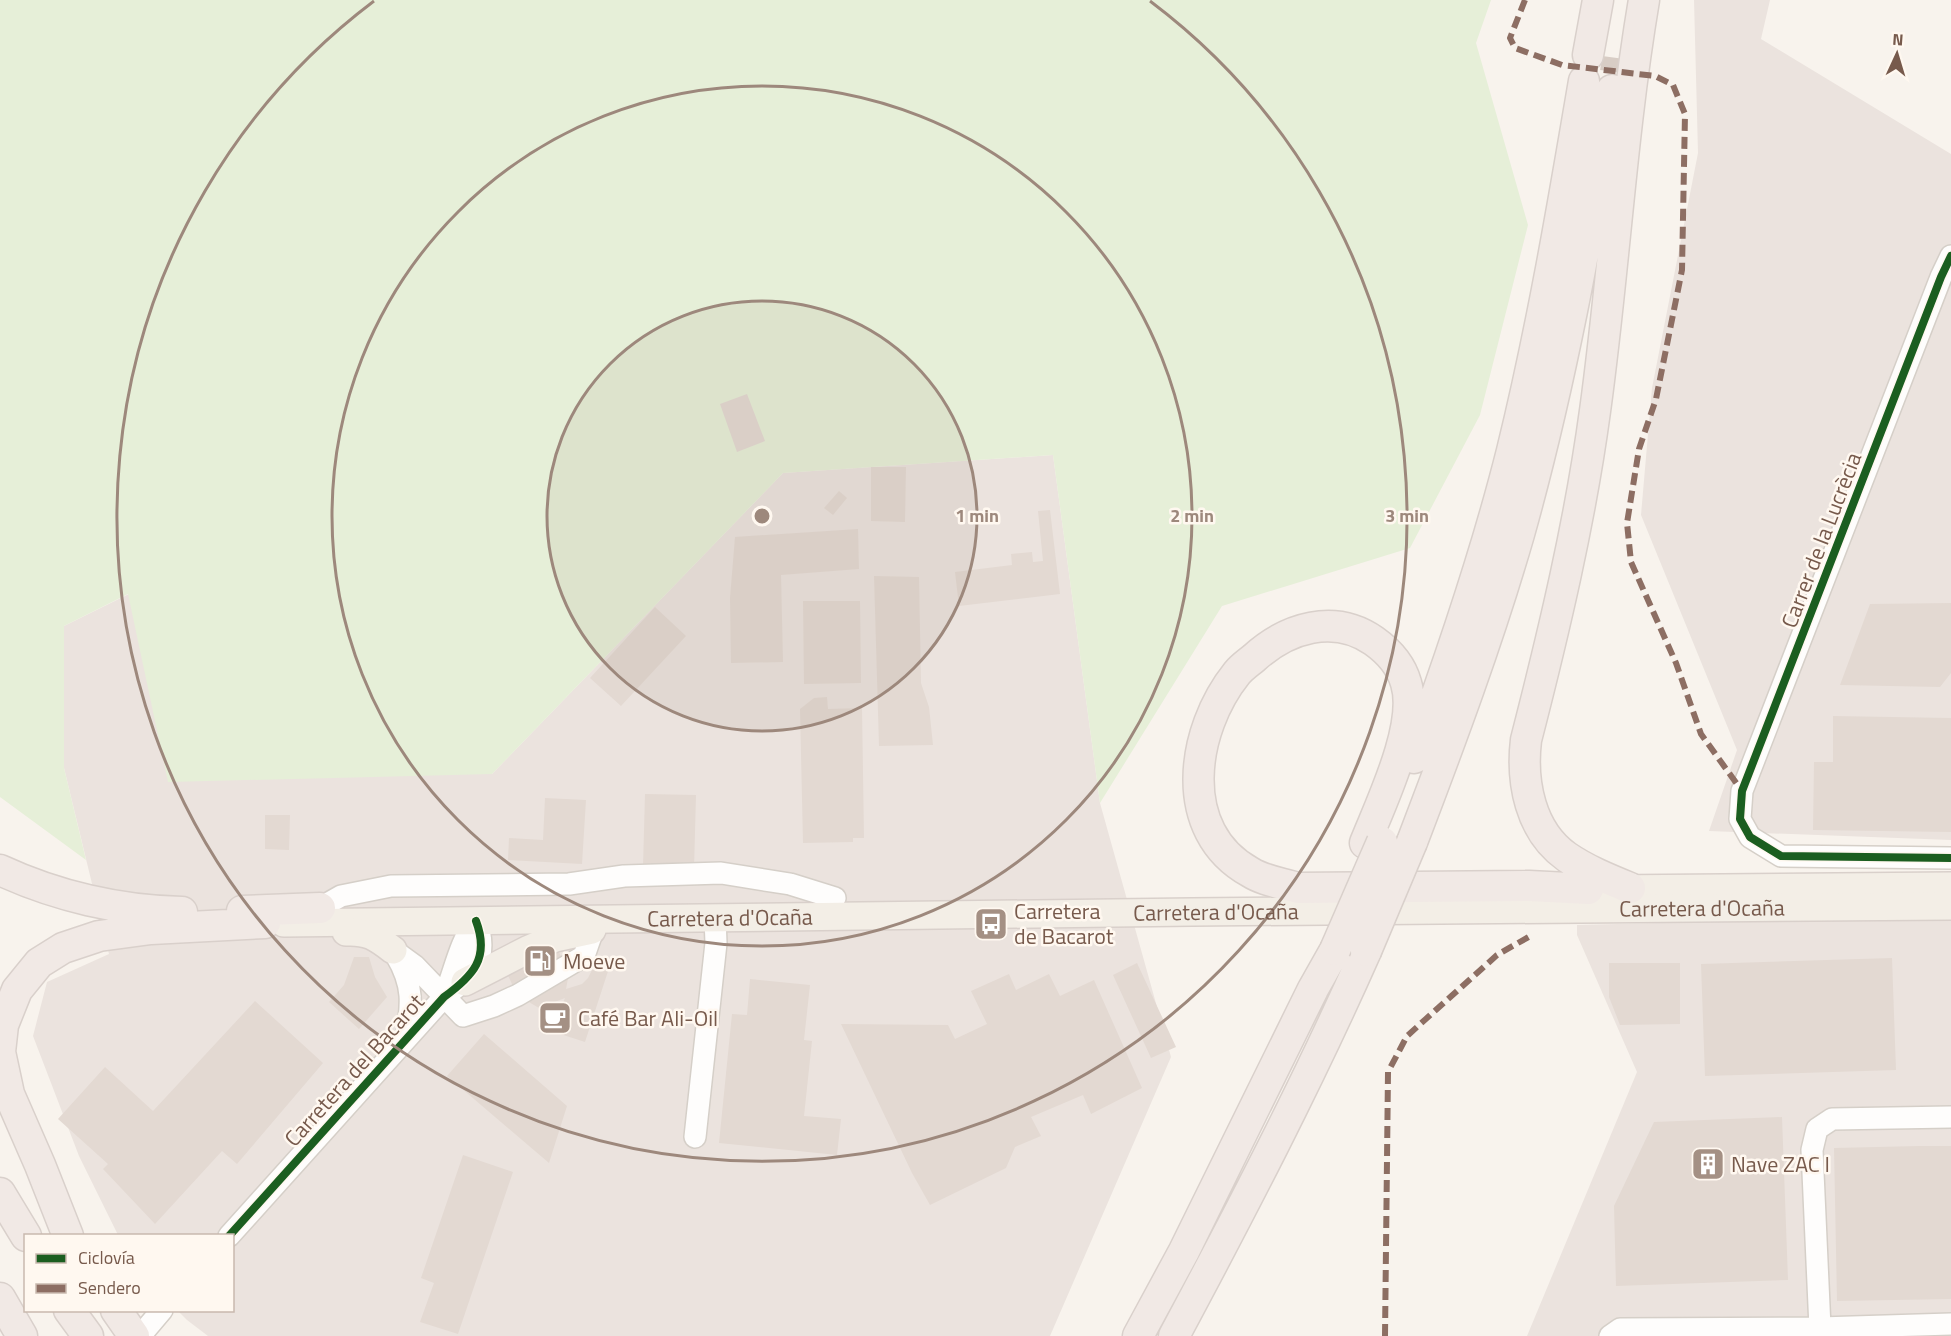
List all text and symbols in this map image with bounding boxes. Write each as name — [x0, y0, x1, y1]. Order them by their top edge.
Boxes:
north arrow — [1867, 24, 1927, 84]
text: N — [1892, 27, 1904, 51]
street label: Carrer de la Lucrècia — [1772, 447, 1870, 633]
text: 1 min — [955, 502, 999, 529]
text: 2 min — [1170, 502, 1214, 529]
text: 3 min — [1385, 502, 1429, 529]
centre of rings — [752, 506, 772, 526]
street label: Carretera d'Ocaña — [1619, 890, 1785, 926]
place label: Carretera de Bacarot — [1014, 894, 1114, 953]
street label: Carretera d'Ocaña — [1133, 894, 1299, 930]
street label: Carretera d'Ocaña — [647, 900, 813, 936]
bus stop icon: Carretera de Bacarot — [973, 906, 1009, 942]
fuel station icon: Moeve — [522, 943, 558, 979]
place label: Moeve — [563, 944, 625, 978]
street label: Carretera del Bacarot — [276, 986, 432, 1154]
cafe icon: Café Bar Ali-Oil — [537, 1000, 573, 1036]
place label: Café Bar Ali-Oil — [578, 1001, 718, 1035]
building icon: Nave ZAC I — [1690, 1146, 1726, 1182]
place label: Nave ZAC I — [1731, 1147, 1830, 1181]
legend — [24, 1234, 234, 1312]
text: Ciclovía — [78, 1244, 135, 1271]
text: Sendero — [78, 1274, 141, 1301]

